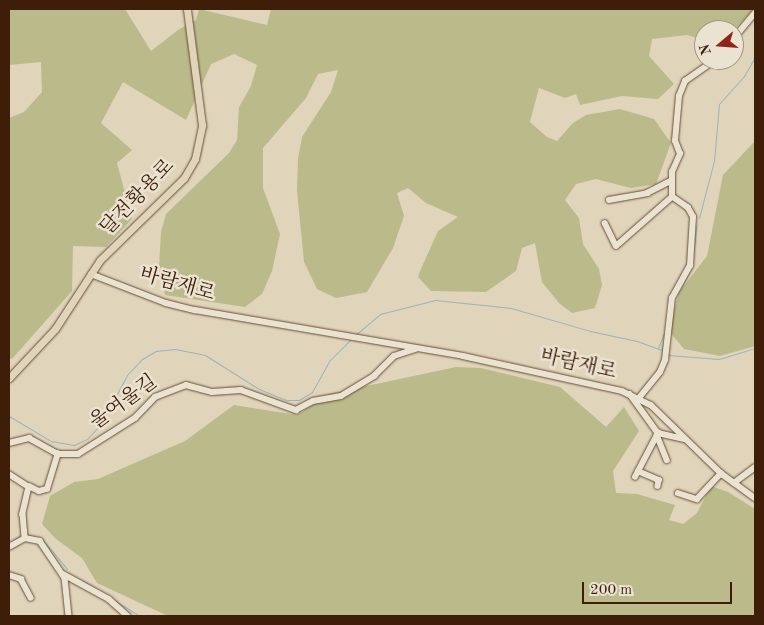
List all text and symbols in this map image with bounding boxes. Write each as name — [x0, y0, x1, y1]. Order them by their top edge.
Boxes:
north arrow — [694, 20, 744, 70]
text: N — [697, 42, 714, 57]
street label: 달전황용로 — [96, 155, 180, 241]
street label: 바람재로 — [137, 263, 217, 307]
street label: 바람재로 — [538, 345, 618, 385]
street label: 울여울길 — [86, 371, 162, 435]
scale bar — [584, 572, 734, 604]
text: 200 m — [590, 583, 632, 598]

